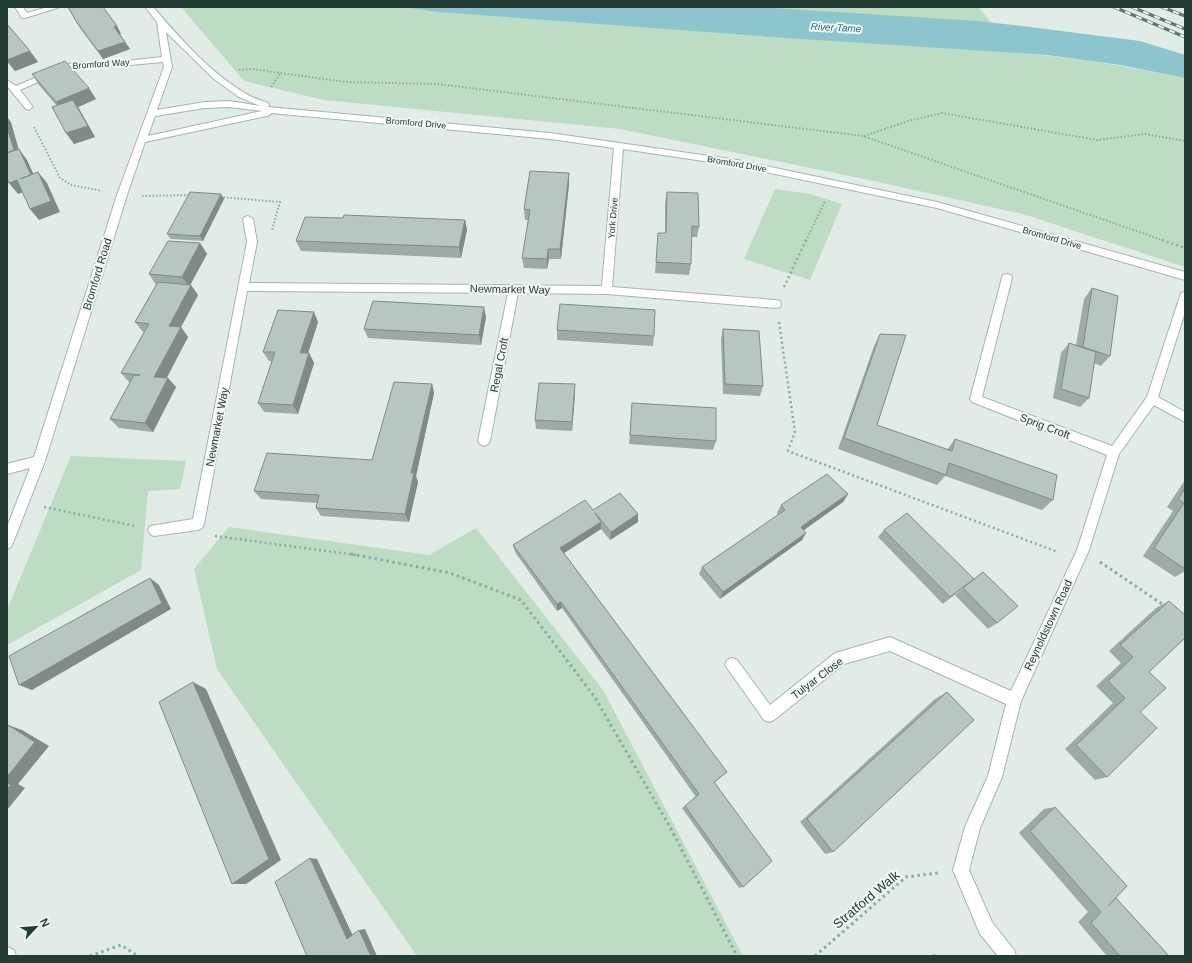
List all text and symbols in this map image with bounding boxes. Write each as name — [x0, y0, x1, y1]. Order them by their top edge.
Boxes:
water label: River Tame — [810, 21, 862, 34]
street label: Bromford Way — [72, 57, 130, 71]
street label: Bromford Drive — [385, 115, 447, 131]
street label: Bromford Drive — [706, 154, 768, 174]
street label: York Drive — [606, 197, 620, 239]
street label: Bromford Drive — [1022, 225, 1082, 251]
street label: Bromford Road — [80, 237, 114, 311]
street label: Newmarket Way — [470, 282, 551, 296]
street label: Regal Croft — [488, 337, 510, 393]
street label: Newmarket Way — [203, 386, 231, 468]
street label: Sprig Croft — [1018, 411, 1072, 441]
street label: Reynoldstown Road — [1022, 578, 1074, 672]
street label: Tulyar Close — [789, 655, 845, 701]
street label: Stratford Walk — [830, 867, 903, 931]
north arrow — [16, 907, 56, 947]
text: N — [38, 916, 52, 929]

